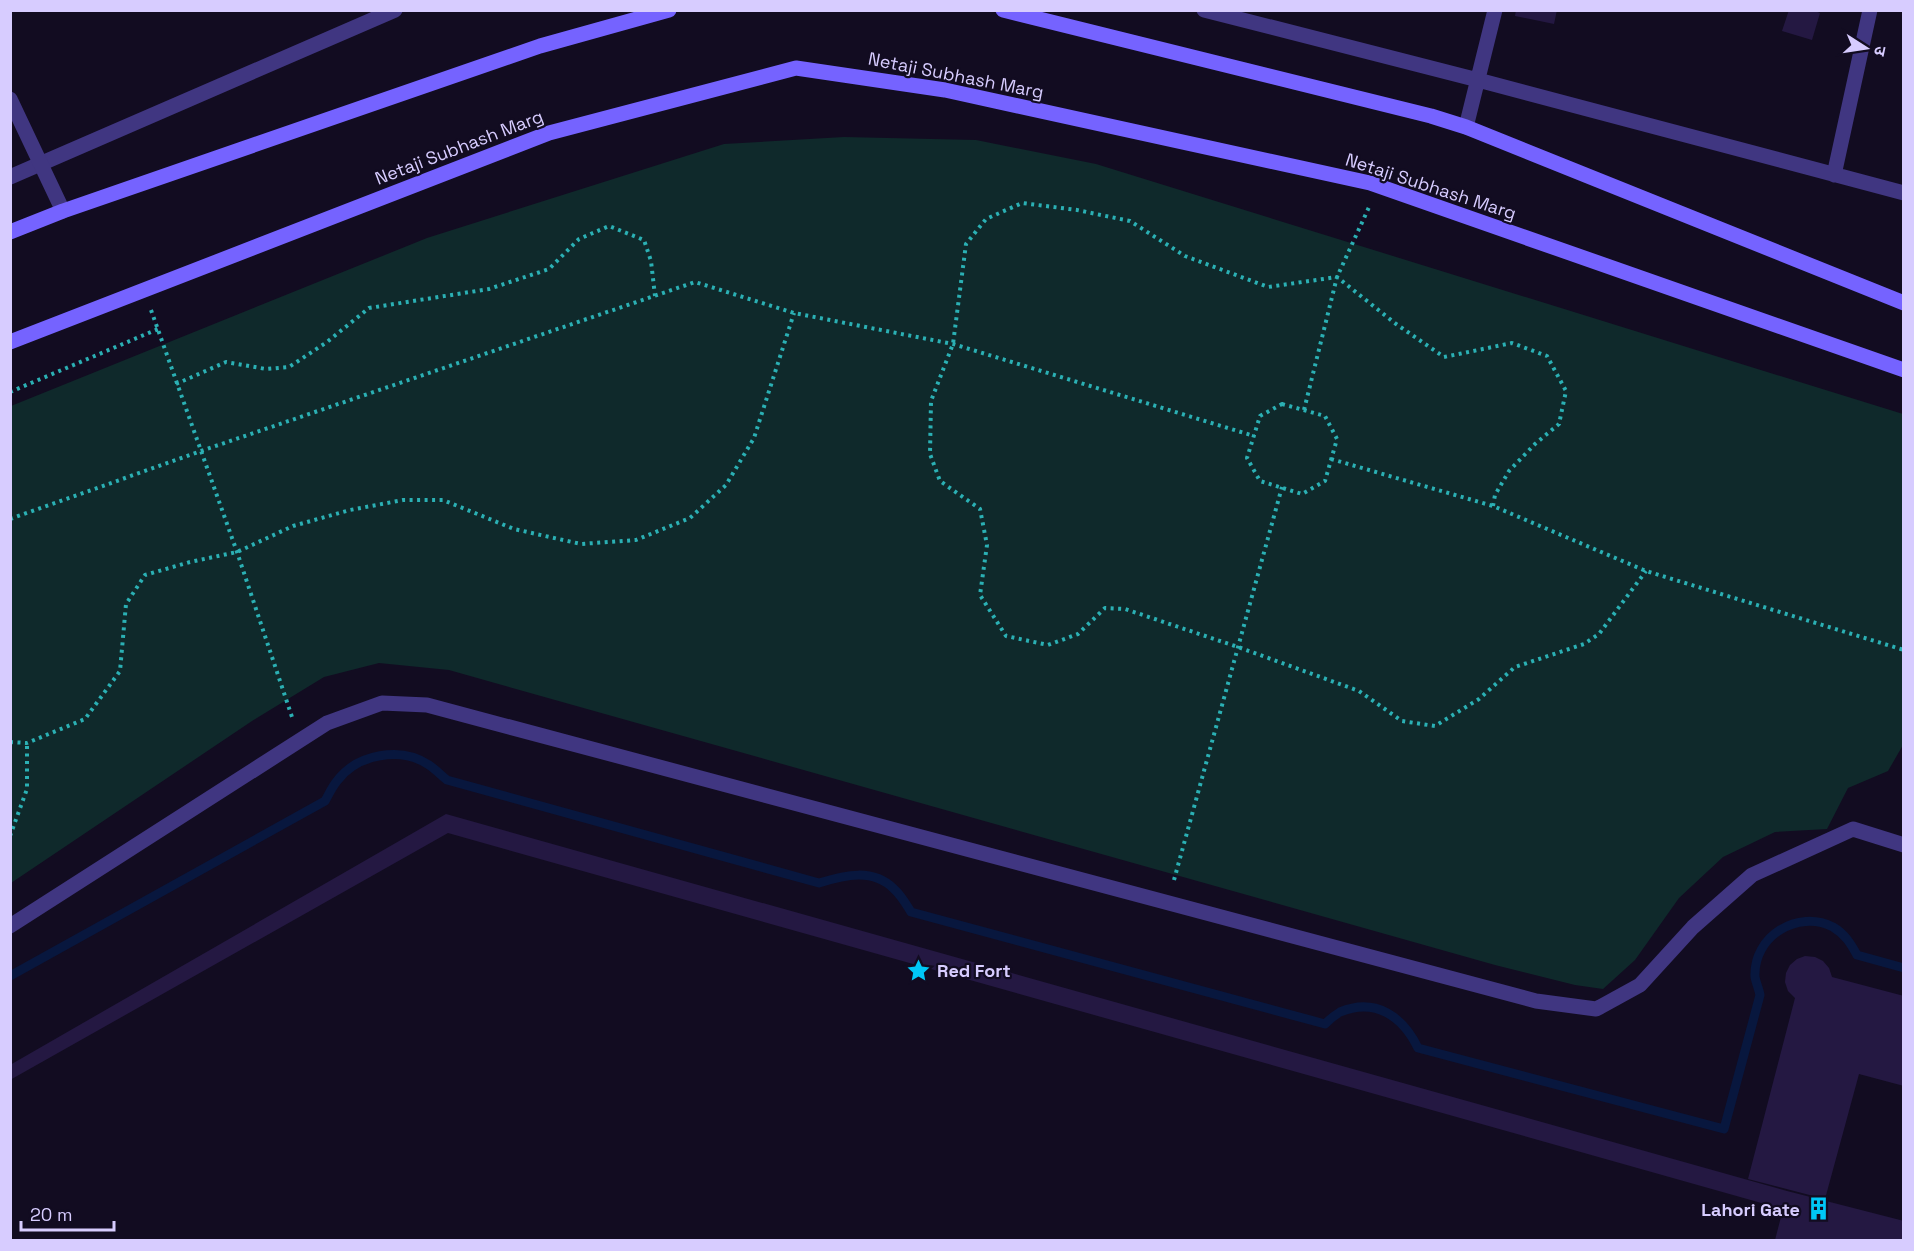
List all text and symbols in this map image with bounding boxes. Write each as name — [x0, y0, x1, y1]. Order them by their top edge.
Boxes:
north arrow — [1836, 18, 1896, 78]
text: उ — [1869, 44, 1891, 58]
street label: Netaji Subhash Marg — [866, 47, 1046, 103]
street label: Netaji Subhash Marg — [372, 104, 546, 190]
street label: Netaji Subhash Marg — [1343, 148, 1519, 224]
place icon: Red Fort — [906, 957, 932, 983]
place label: Red Fort — [937, 959, 1011, 982]
scale bar — [21, 1194, 114, 1232]
building icon: Lahori Gate — [1805, 1196, 1831, 1222]
place label: Lahori Gate — [1701, 1198, 1800, 1221]
text: 20 m — [30, 1203, 73, 1226]

